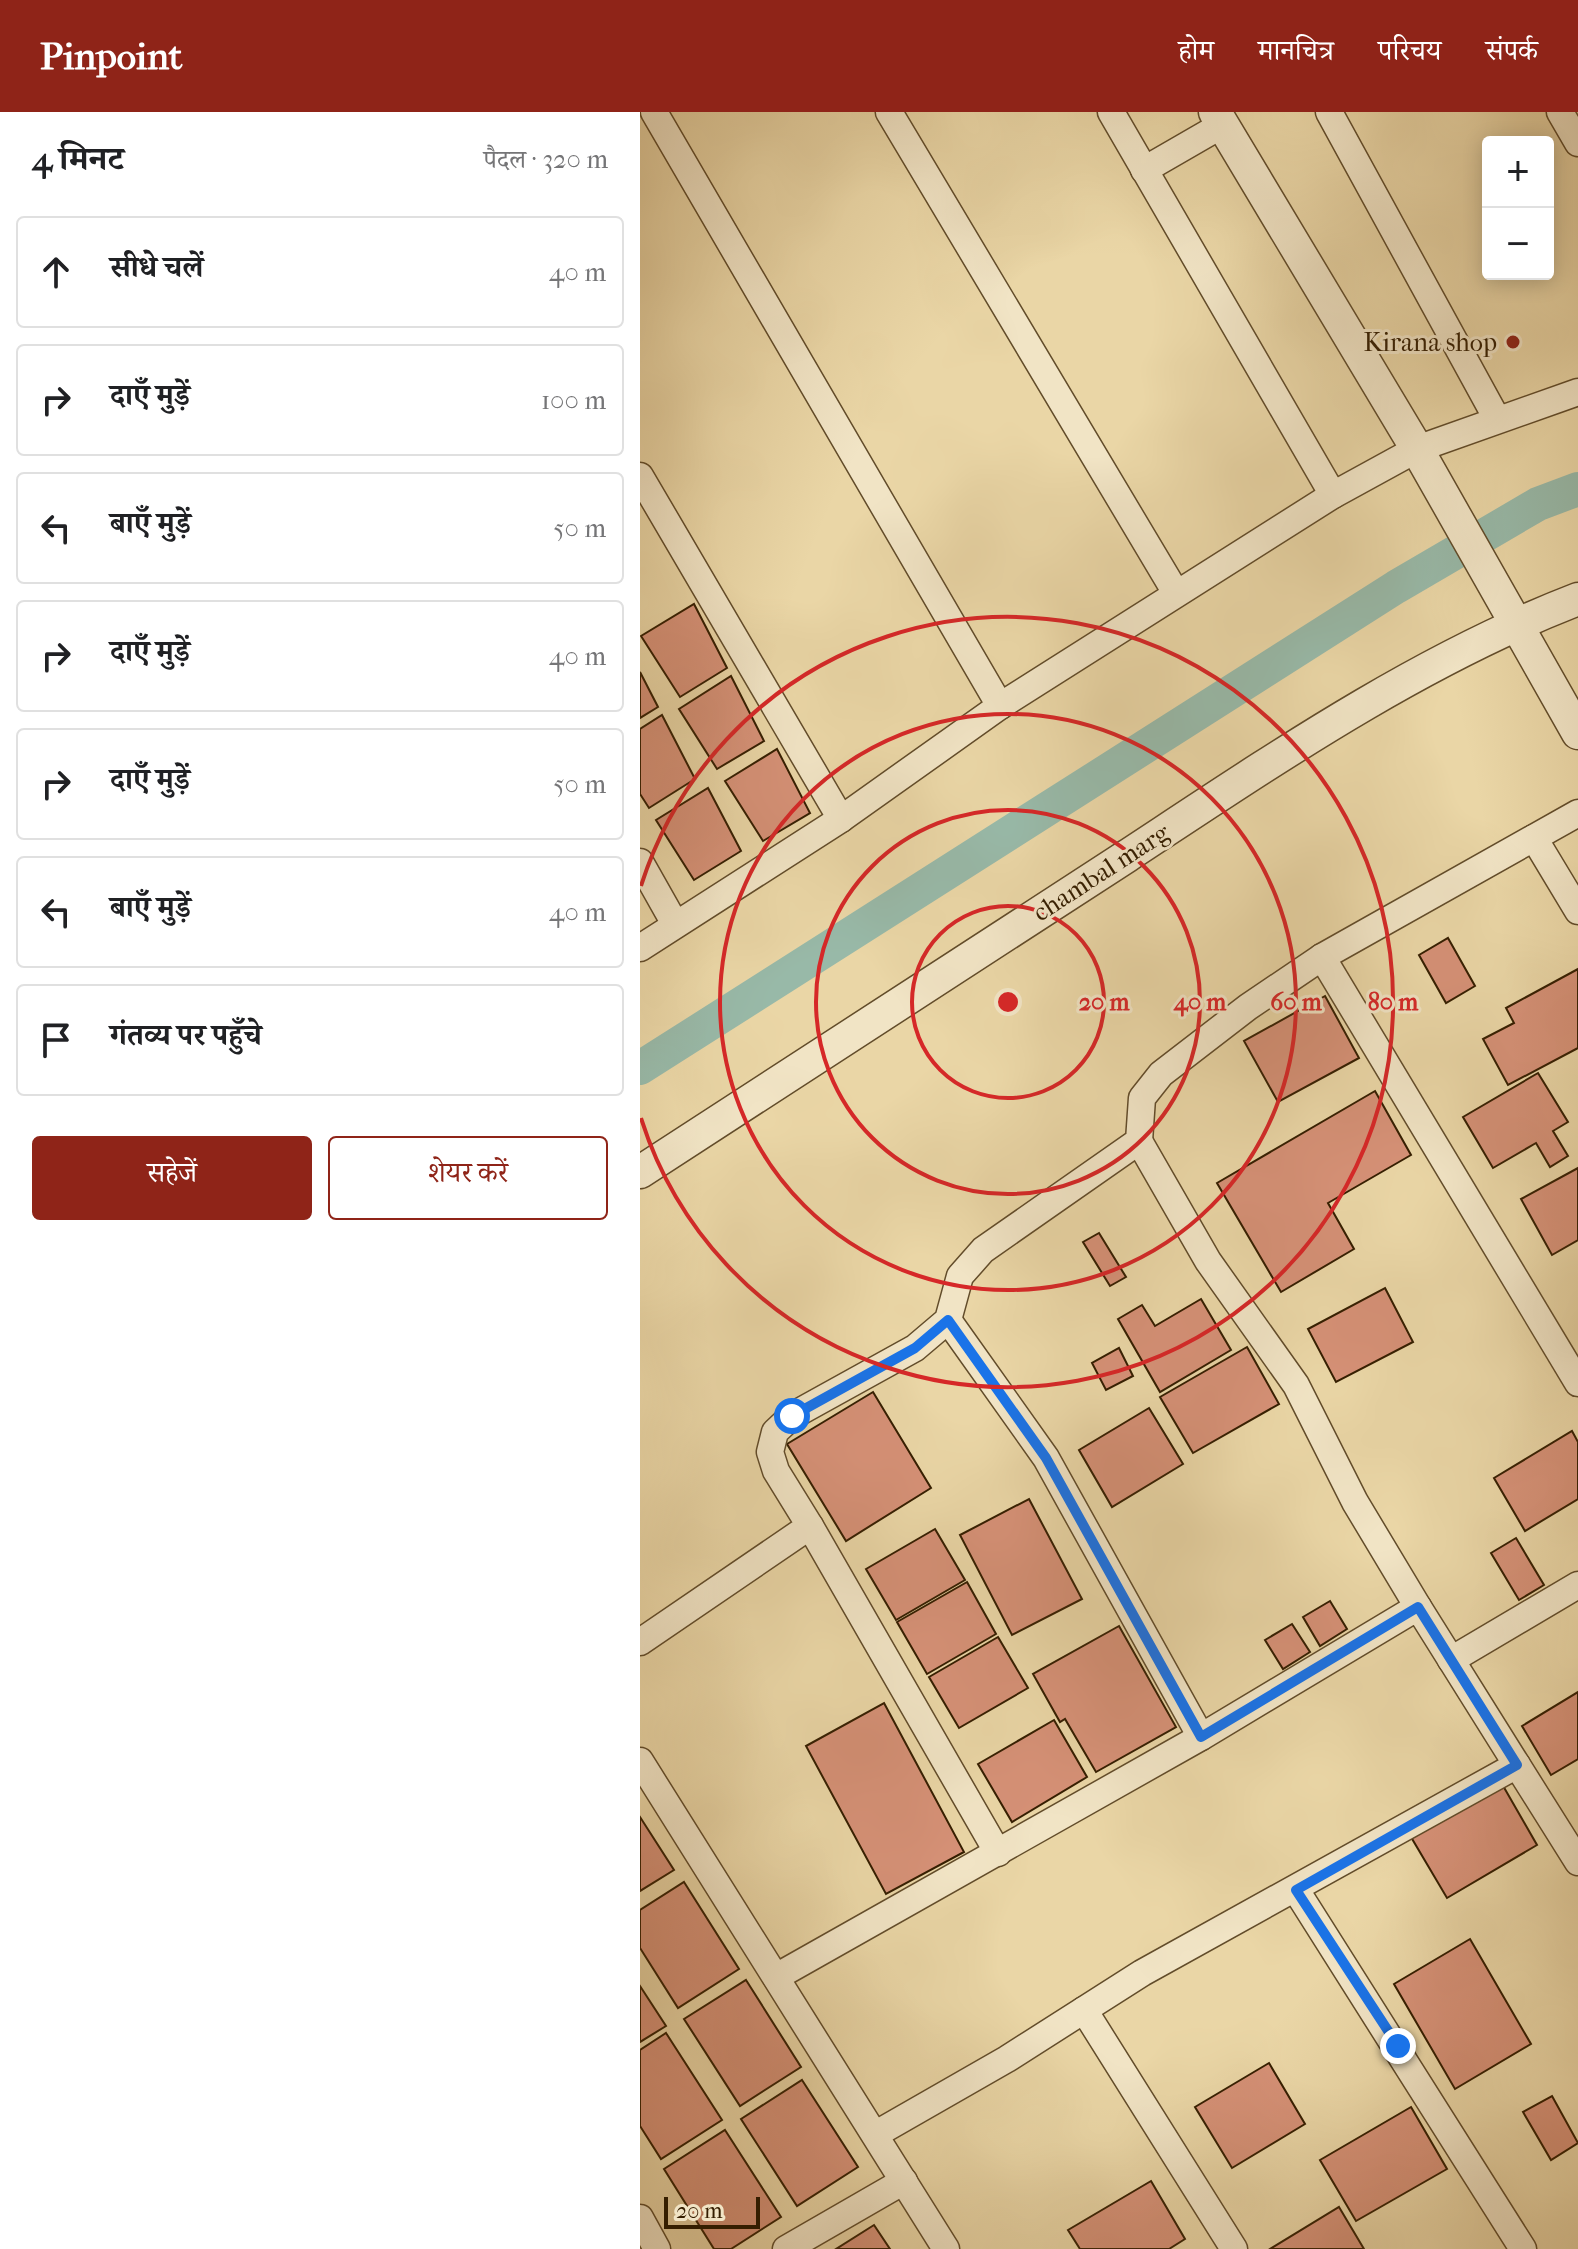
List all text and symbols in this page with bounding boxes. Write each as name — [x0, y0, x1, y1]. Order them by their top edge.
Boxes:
text: Pinpoint — [40, 34, 182, 79]
text: होम — [1178, 34, 1214, 67]
text: मानचित्र — [1258, 34, 1334, 67]
text: परिचय — [1378, 34, 1441, 67]
text: संपर्क — [1485, 34, 1538, 67]
map controls — [1482, 136, 1554, 280]
button: + — [1482, 136, 1554, 208]
text: 4 मिनट — [32, 139, 124, 179]
text: पैदल · 320 m — [484, 144, 608, 175]
button: − — [1482, 208, 1554, 280]
icon: ahead — [34, 250, 78, 294]
text: सीधे चलें — [110, 250, 203, 285]
text: 40 m — [549, 257, 606, 288]
place label: Kirana shop — [1363, 327, 1497, 358]
marker: Kirana shop — [1504, 333, 1522, 351]
icon: right — [34, 378, 78, 422]
text: दाएँ मुड़ें — [110, 378, 190, 413]
text: 100 m — [541, 385, 606, 416]
icon: left — [34, 506, 78, 550]
text: बाएँ मुड़ें — [110, 506, 191, 541]
text: 50 m — [553, 513, 606, 544]
icon: right — [34, 634, 78, 678]
text: दाएँ मुड़ें — [110, 634, 190, 669]
text: 40 m — [549, 641, 606, 672]
icon: right — [34, 762, 78, 806]
text: दाएँ मुड़ें — [110, 762, 190, 797]
text: 50 m — [553, 769, 606, 800]
street label: chambal marg — [1027, 816, 1176, 928]
icon: left — [34, 890, 78, 934]
text: बाएँ मुड़ें — [110, 890, 191, 925]
text: 40 m — [549, 897, 606, 928]
centre of rings — [994, 988, 1022, 1016]
text: 20 m — [1079, 988, 1130, 1016]
text: 40 m — [1173, 988, 1227, 1017]
text: 60 m — [1270, 988, 1323, 1016]
text: 80 m — [1368, 988, 1419, 1016]
icon: arrive — [34, 1018, 78, 1062]
text: गंतव्य पर पहुँचे — [110, 1018, 262, 1053]
button: सहेजें — [32, 1136, 312, 1220]
button: शेयर करें — [328, 1136, 608, 1220]
route start — [774, 1398, 810, 1434]
route end — [1380, 2028, 1416, 2064]
scale bar — [664, 2193, 760, 2229]
text: 20 m — [676, 2198, 722, 2224]

